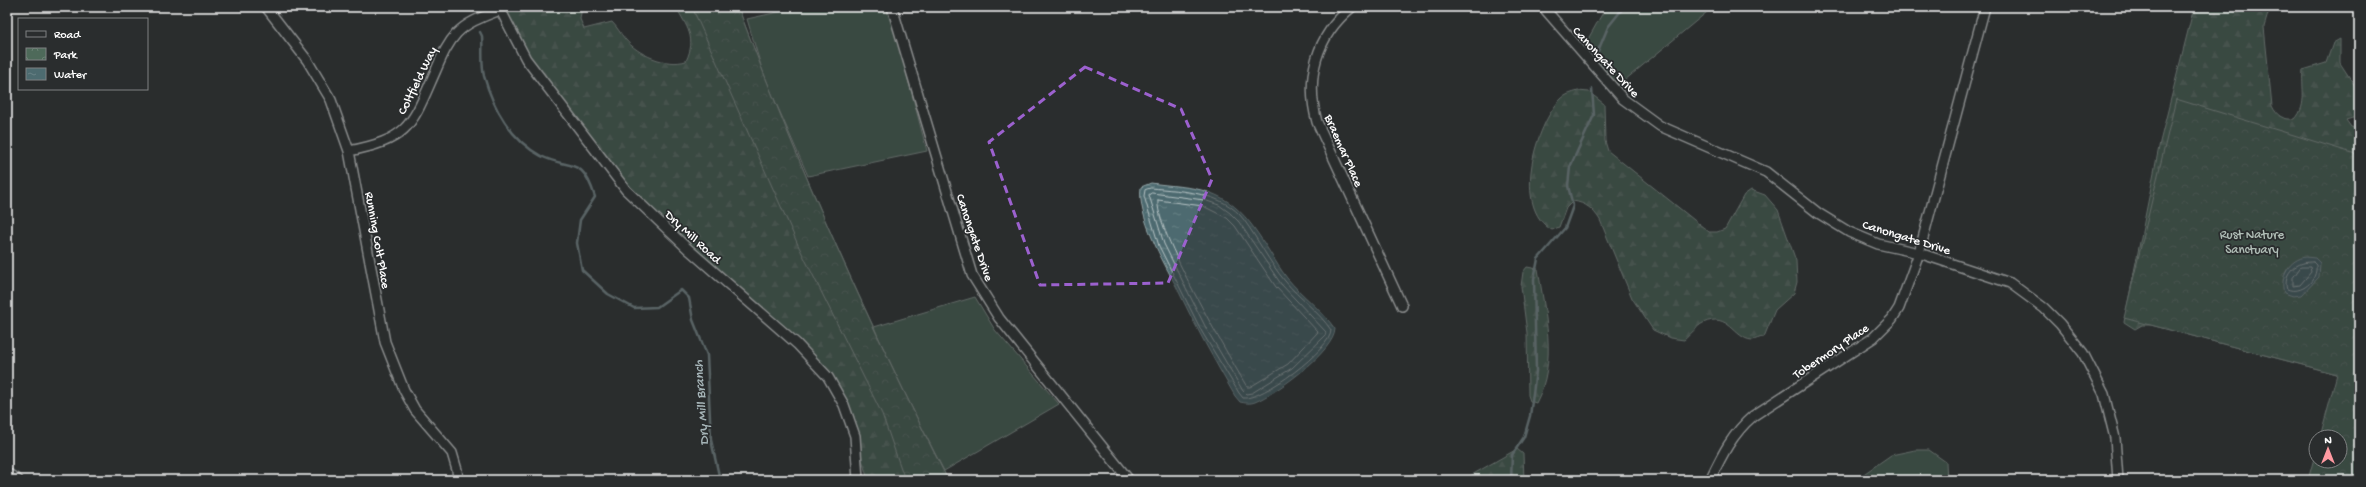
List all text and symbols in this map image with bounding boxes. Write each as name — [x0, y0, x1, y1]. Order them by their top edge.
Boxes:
legend — [18, 18, 148, 90]
street label: Canongate Drive — [1569, 24, 1642, 101]
text: Road — [54, 29, 81, 43]
street label: Coltfield Way — [395, 44, 441, 118]
text: Park — [53, 49, 79, 63]
text: Water — [54, 69, 88, 83]
street label: Braemar Place — [1320, 112, 1365, 190]
street label: Running Colt Place — [361, 191, 392, 290]
street label: Canongate Drive — [952, 192, 996, 284]
street label: Dry Mill Road — [660, 207, 725, 269]
street label: Canongate Drive — [1860, 218, 1952, 259]
park label: Rust Nature Sanctuary — [2220, 228, 2285, 258]
street label: Tobermory Place — [1790, 321, 1872, 384]
water label: Dry Mill Branch — [691, 359, 714, 446]
north arrow — [2308, 429, 2348, 469]
text: N — [2324, 435, 2332, 447]

